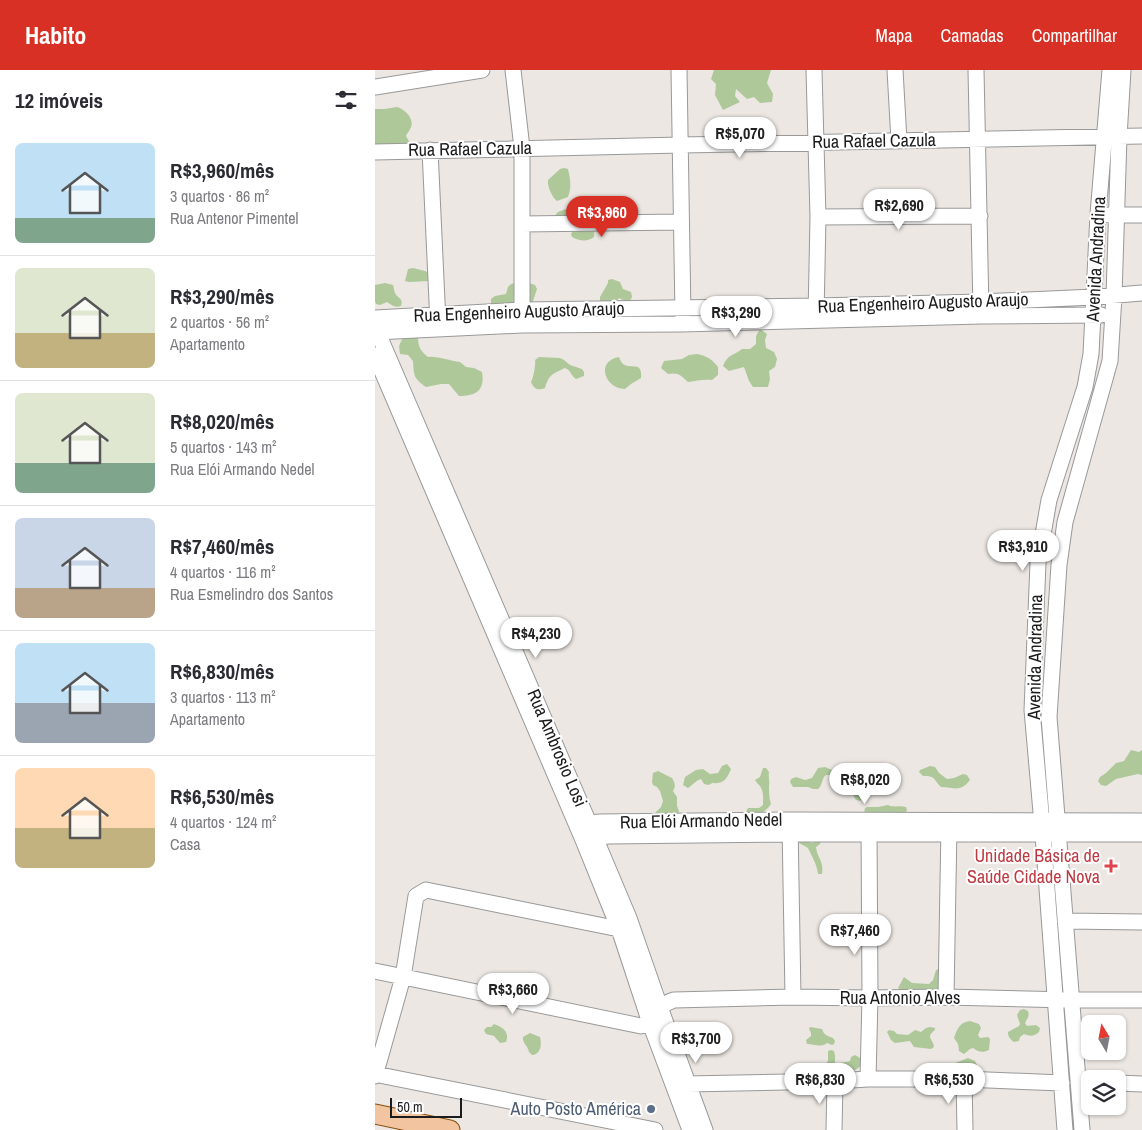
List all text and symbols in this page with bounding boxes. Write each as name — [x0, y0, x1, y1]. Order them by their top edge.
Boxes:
text: Habito — [25, 19, 86, 51]
text: Mapa — [876, 23, 913, 48]
text: Camadas — [941, 23, 1004, 48]
text: Compartilhar — [1032, 23, 1117, 48]
text: 12 imóveis — [15, 86, 103, 115]
icon: filters — [332, 86, 360, 114]
pin: R$5,070 — [694, 116, 786, 159]
text: R$5,070 — [715, 122, 765, 144]
street label: Rua Rafael Cazula — [812, 127, 936, 154]
street label: Rua Rafael Cazula — [408, 135, 532, 162]
text: R$3,960/mês — [170, 156, 274, 185]
icon: home — [55, 163, 115, 223]
text: 3 quartos · 86 m² — [170, 185, 269, 207]
pin: R$2,690 — [853, 189, 945, 231]
text: R$2,690 — [874, 194, 924, 216]
pin: R$3,960 — [556, 196, 648, 238]
street label: Avenida Andradina — [1080, 196, 1111, 323]
text: R$3,960 — [577, 201, 627, 223]
text: Rua Antenor Pimentel — [170, 207, 298, 229]
text: R$3,290/mês — [170, 282, 274, 311]
street label: Rua Engenheiro Augusto Araujo — [817, 286, 1029, 319]
icon: home — [55, 288, 115, 348]
street label: Rua Engenheiro Augusto Araujo — [413, 295, 625, 328]
pin: R$3,290 — [690, 296, 782, 338]
text: R$3,290 — [711, 301, 761, 323]
text: 2 quartos · 56 m² — [170, 311, 269, 333]
text: Apartamento — [170, 333, 245, 355]
text: R$8,020/mês — [170, 407, 274, 436]
icon: home — [55, 413, 115, 473]
text: 5 quartos · 143 m² — [170, 436, 276, 458]
text: Rua Elói Armando Nedel — [170, 458, 314, 480]
pin: R$3,910 — [977, 530, 1069, 572]
text: R$7,460/mês — [170, 532, 274, 561]
text: R$3,910 — [998, 535, 1048, 557]
icon: home — [55, 538, 115, 598]
text: 4 quartos · 116 m² — [170, 561, 276, 583]
text: Rua Esmelindro dos Santos — [170, 583, 333, 605]
street label: Avenida Andradina — [1021, 594, 1048, 721]
pin: R$4,230 — [490, 616, 582, 659]
text: R$4,230 — [511, 622, 561, 644]
text: R$6,830/mês — [170, 657, 274, 686]
icon: home — [55, 663, 115, 723]
street label: Rua Ambrosio Losi — [521, 685, 593, 810]
text: 3 quartos · 113 m² — [170, 686, 276, 708]
text: Apartamento — [170, 708, 245, 730]
pin: R$8,020 — [819, 762, 911, 805]
text: R$8,020 — [840, 768, 890, 790]
text: R$6,530/mês — [170, 782, 274, 811]
icon: home — [55, 788, 115, 848]
street label: Rua Elói Armando Nedel — [620, 807, 782, 834]
text: 4 quartos · 124 m² — [170, 811, 276, 833]
text: Casa — [170, 833, 201, 855]
place label: Unidade Básica de Saúde Cidade Nova — [967, 843, 1100, 889]
marker: Unidade Básica de Saúde Cidade Nova — [1104, 859, 1118, 873]
pin: R$7,460 — [809, 914, 901, 956]
text: R$7,460 — [830, 919, 880, 941]
pin: R$3,660 — [467, 972, 559, 1015]
text: R$3,660 — [488, 978, 538, 1000]
street label: Rua Antonio Alves — [840, 985, 960, 1010]
north arrow — [1081, 1015, 1126, 1060]
map controls — [1081, 1015, 1126, 1115]
pin: R$3,700 — [650, 1022, 742, 1064]
text: R$3,700 — [671, 1027, 721, 1049]
pin: R$6,830 — [774, 1062, 866, 1105]
pin: R$6,530 — [903, 1062, 995, 1105]
text: R$6,830 — [795, 1068, 845, 1090]
text: R$6,530 — [924, 1068, 974, 1090]
button: layers — [1081, 1070, 1126, 1115]
scale bar — [390, 1095, 463, 1118]
place label: Auto Posto América — [510, 1096, 641, 1121]
text: 50 m — [397, 1098, 423, 1116]
marker: Auto Posto América — [645, 1103, 657, 1115]

